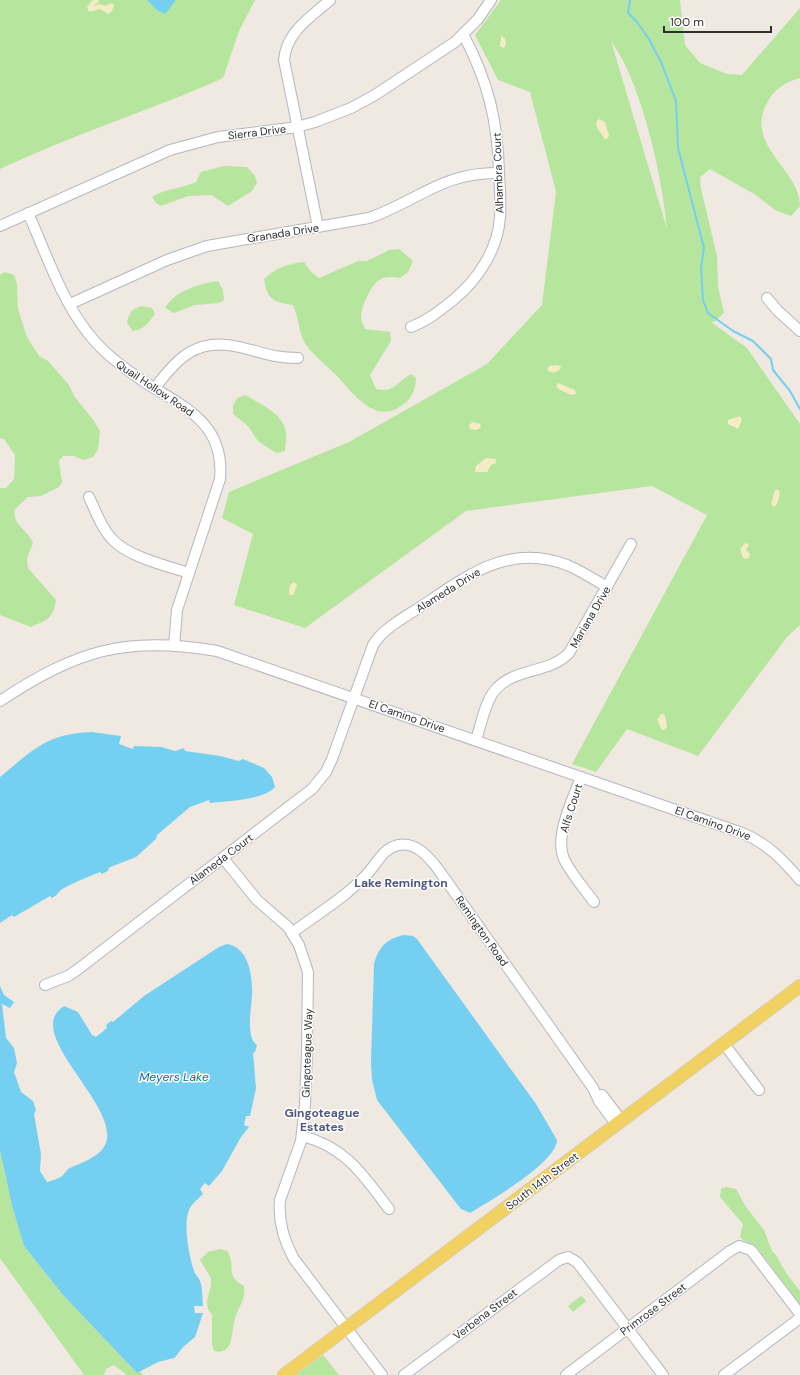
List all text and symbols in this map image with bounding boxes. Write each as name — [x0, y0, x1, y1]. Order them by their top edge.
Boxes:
scale bar — [664, 8, 771, 34]
text: 100 m — [670, 14, 704, 30]
street label: Sierra Drive — [227, 121, 287, 143]
street label: Alhambra Court — [490, 132, 506, 214]
street label: Granada Drive — [246, 220, 320, 246]
street label: Quail Hollow Road — [113, 357, 197, 419]
street label: Alameda Drive — [413, 565, 483, 615]
street label: Mariana Drive — [567, 584, 613, 650]
street label: El Camino Drive — [367, 696, 447, 736]
street label: Alfs Court — [556, 782, 586, 834]
street label: El Camino Drive — [673, 803, 753, 843]
street label: Alameda Court — [186, 830, 256, 888]
district label: Lake Remington — [354, 875, 448, 891]
street label: Remington Road — [452, 893, 512, 969]
street label: Gingoteague Way — [298, 1008, 316, 1098]
water label: Meyers Lake — [139, 1069, 209, 1085]
district label: Gingoteague Estates — [284, 1105, 360, 1135]
street label: South 14th Street — [503, 1149, 581, 1213]
street label: Primrose Street — [617, 1280, 689, 1338]
street label: Verbena Street — [450, 1285, 520, 1343]

